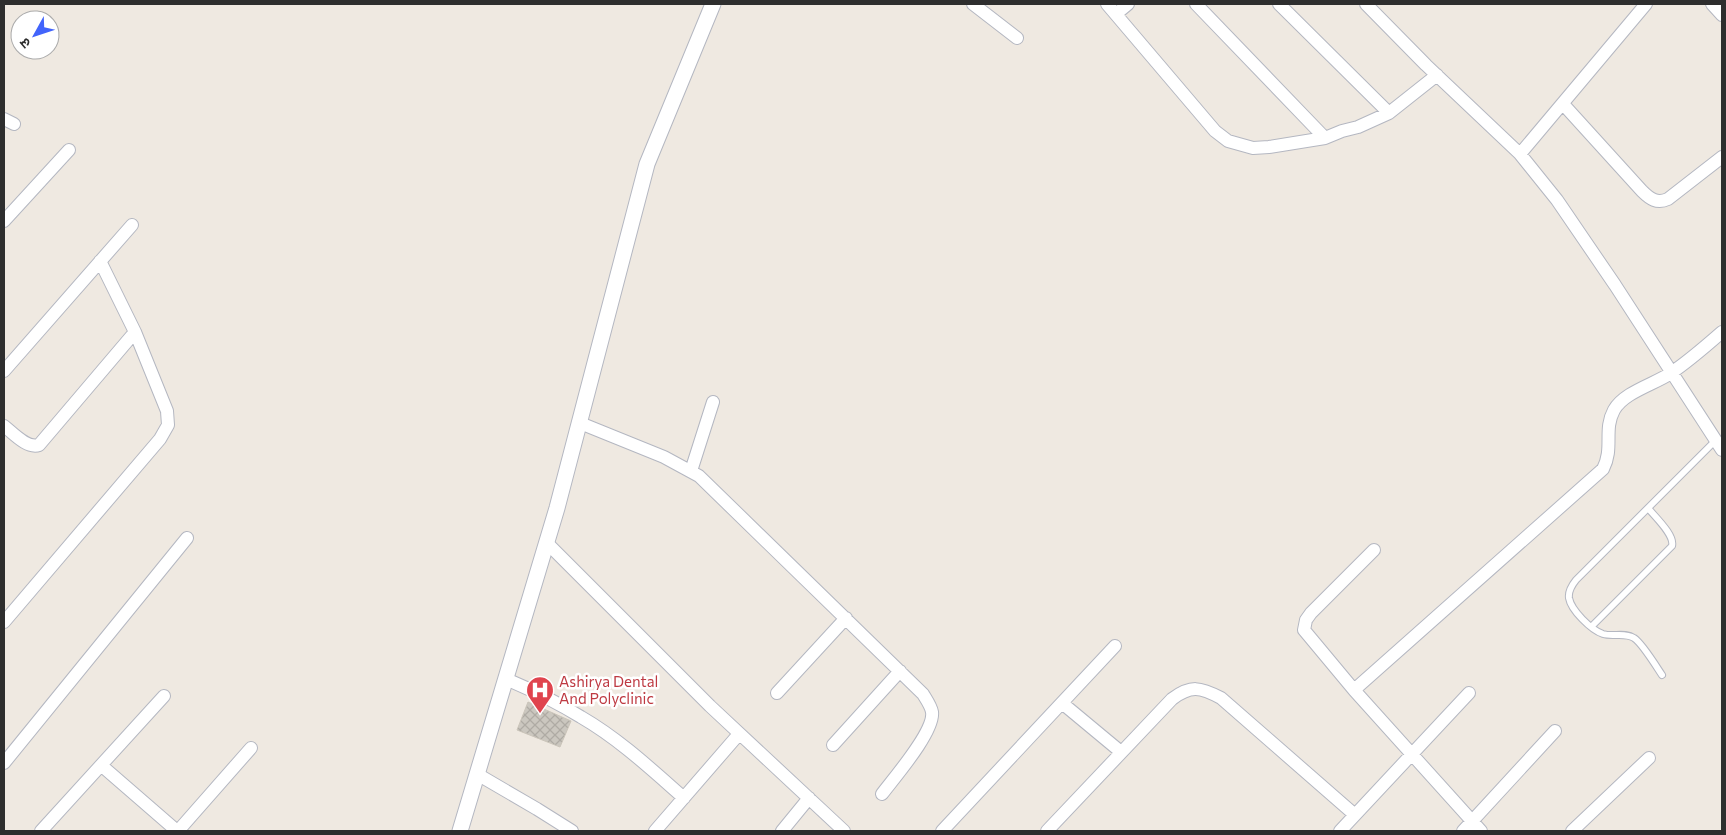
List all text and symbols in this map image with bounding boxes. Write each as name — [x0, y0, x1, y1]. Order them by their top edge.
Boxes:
north arrow — [10, 10, 60, 60]
text: उ — [15, 34, 34, 52]
place label: Ashirya Dental And Polyclinic — [559, 672, 658, 707]
hospital icon: Ashirya Dental And Polyclinic — [525, 675, 555, 714]

